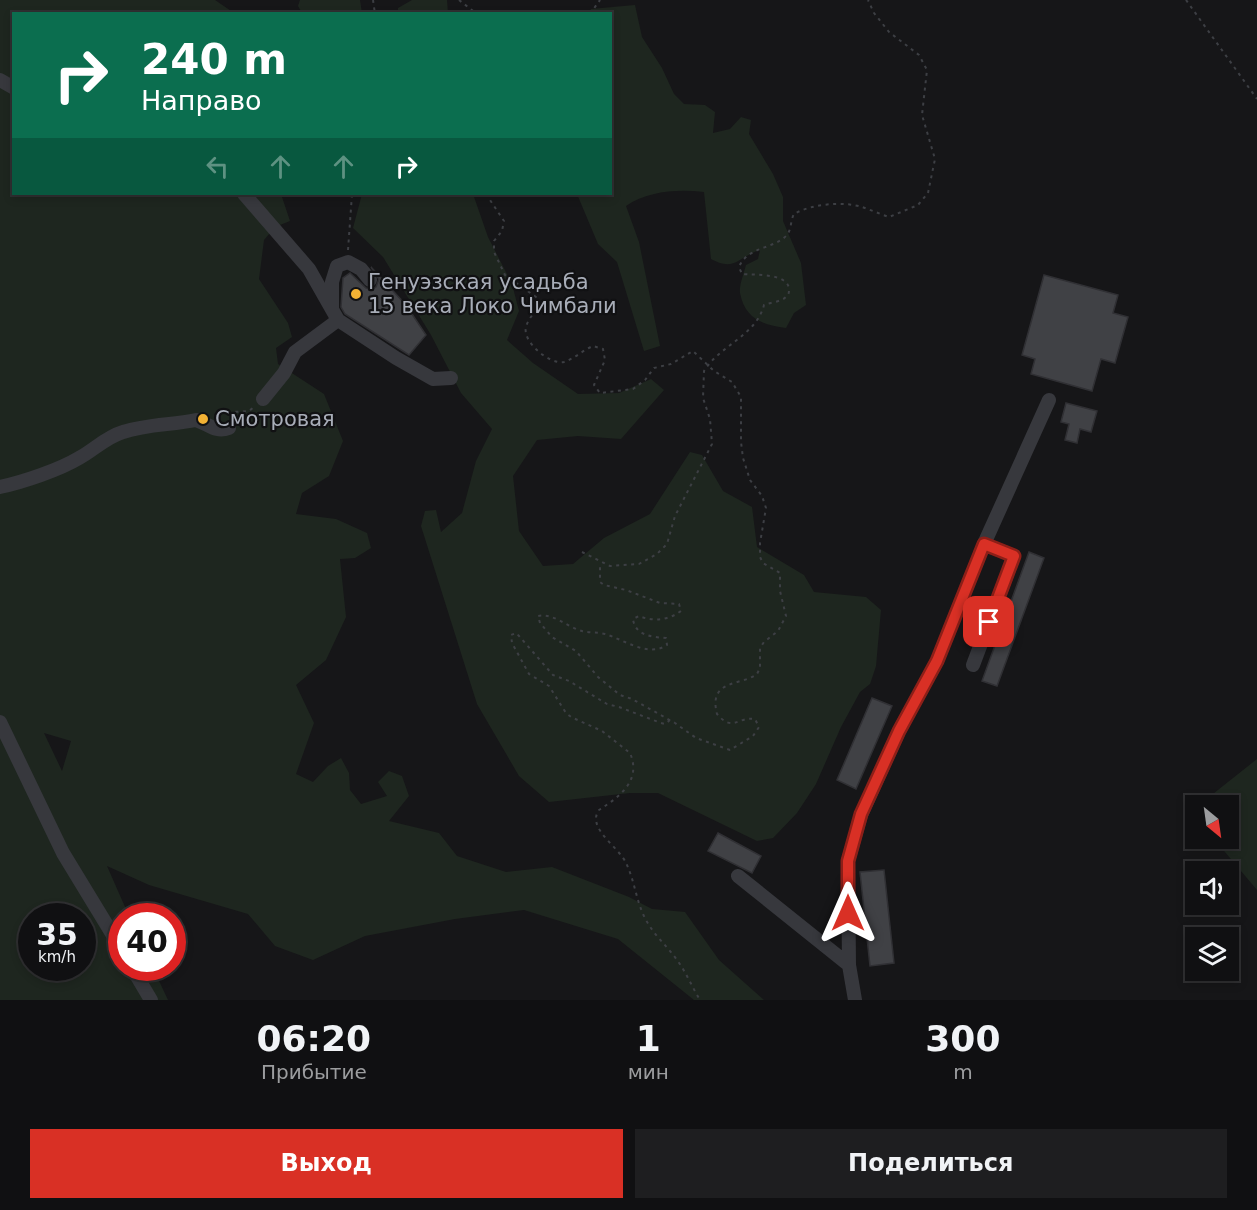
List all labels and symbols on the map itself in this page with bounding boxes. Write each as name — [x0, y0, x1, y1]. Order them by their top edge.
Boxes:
place label: Генуэзская усадьба 15 века Локо Чимбали — [368, 270, 617, 318]
marker: Генуэзская усадьба 15 века Локо Чимбали — [349, 287, 363, 301]
place label: Смотровая — [215, 407, 335, 431]
marker: Смотровая — [196, 412, 210, 426]
pin — [963, 596, 1014, 647]
north arrow — [1185, 795, 1239, 849]
position arrow — [816, 881, 880, 945]
speed limit sign: 40 — [108, 903, 186, 981]

